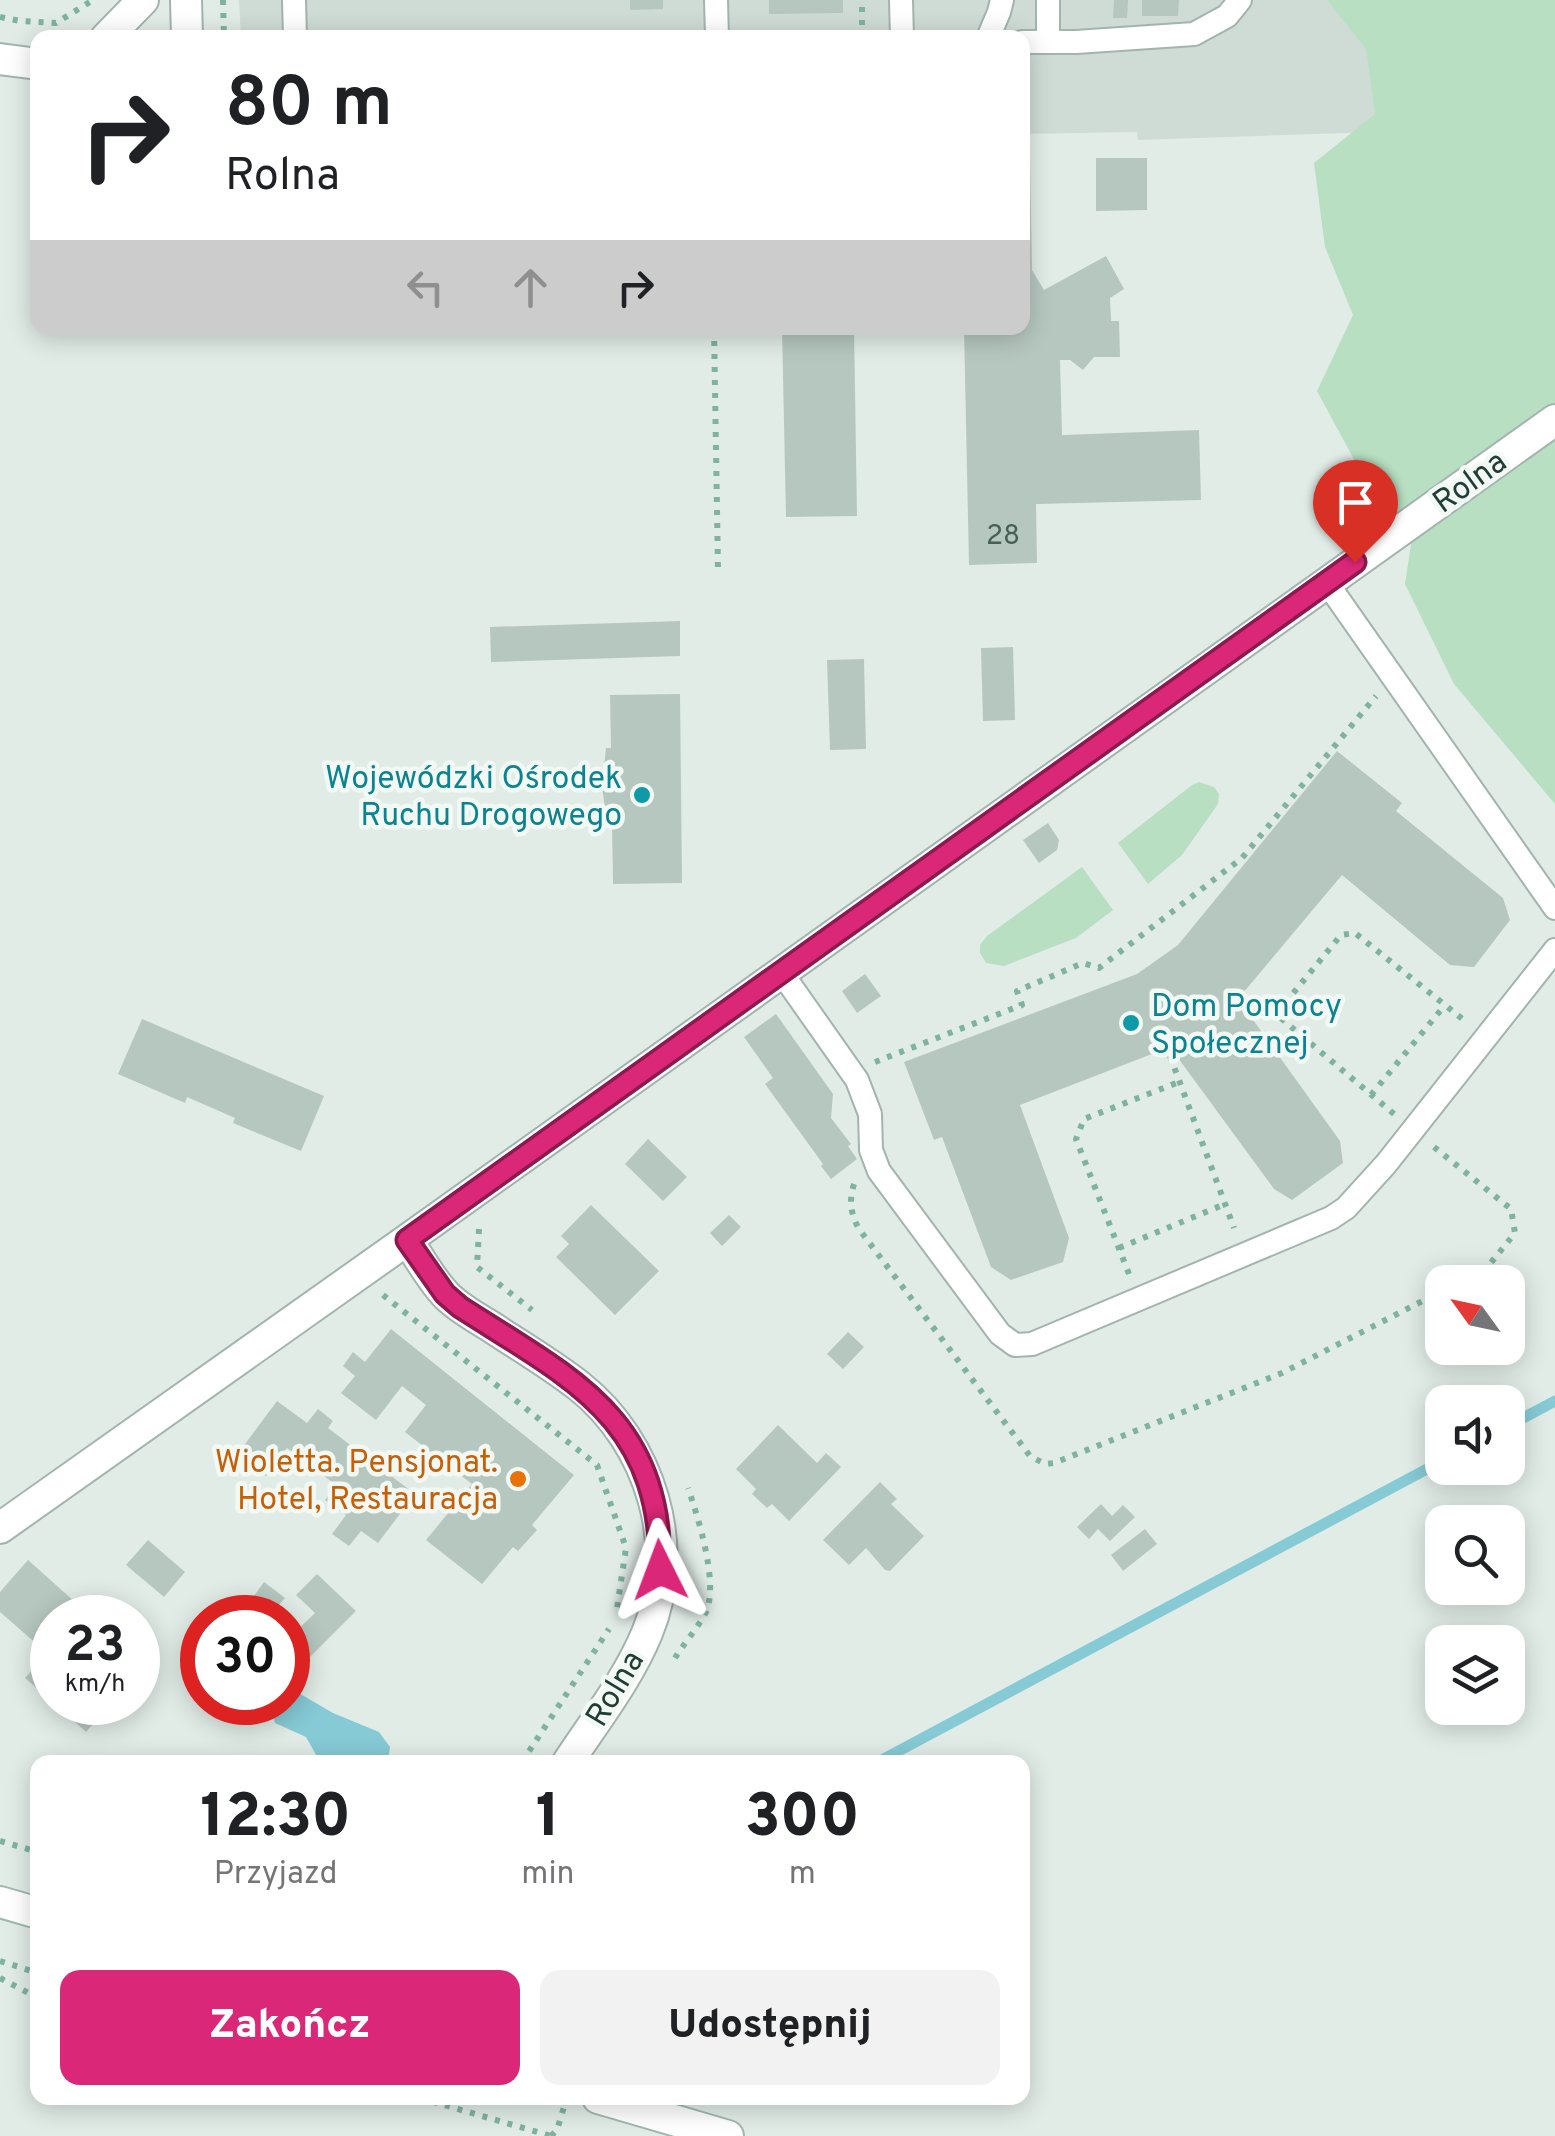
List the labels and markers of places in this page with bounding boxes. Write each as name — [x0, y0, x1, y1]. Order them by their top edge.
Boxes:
pin — [1313, 460, 1398, 563]
place label: Wojewódzki Ośrodek Ruchu Drogowego — [325, 760, 622, 837]
marker: Wojewódzki Ośrodek Ruchu Drogowego — [631, 784, 653, 806]
place label: Dom Pomocy Społecznej — [1151, 988, 1342, 1065]
marker: Dom Pomocy Społecznej — [1120, 1012, 1142, 1034]
place label: Wioletta. Pensjonat. Hotel, Restauracja — [215, 1444, 498, 1521]
marker: Wioletta. Pensjonat. Hotel, Restauracja — [507, 1468, 529, 1490]

